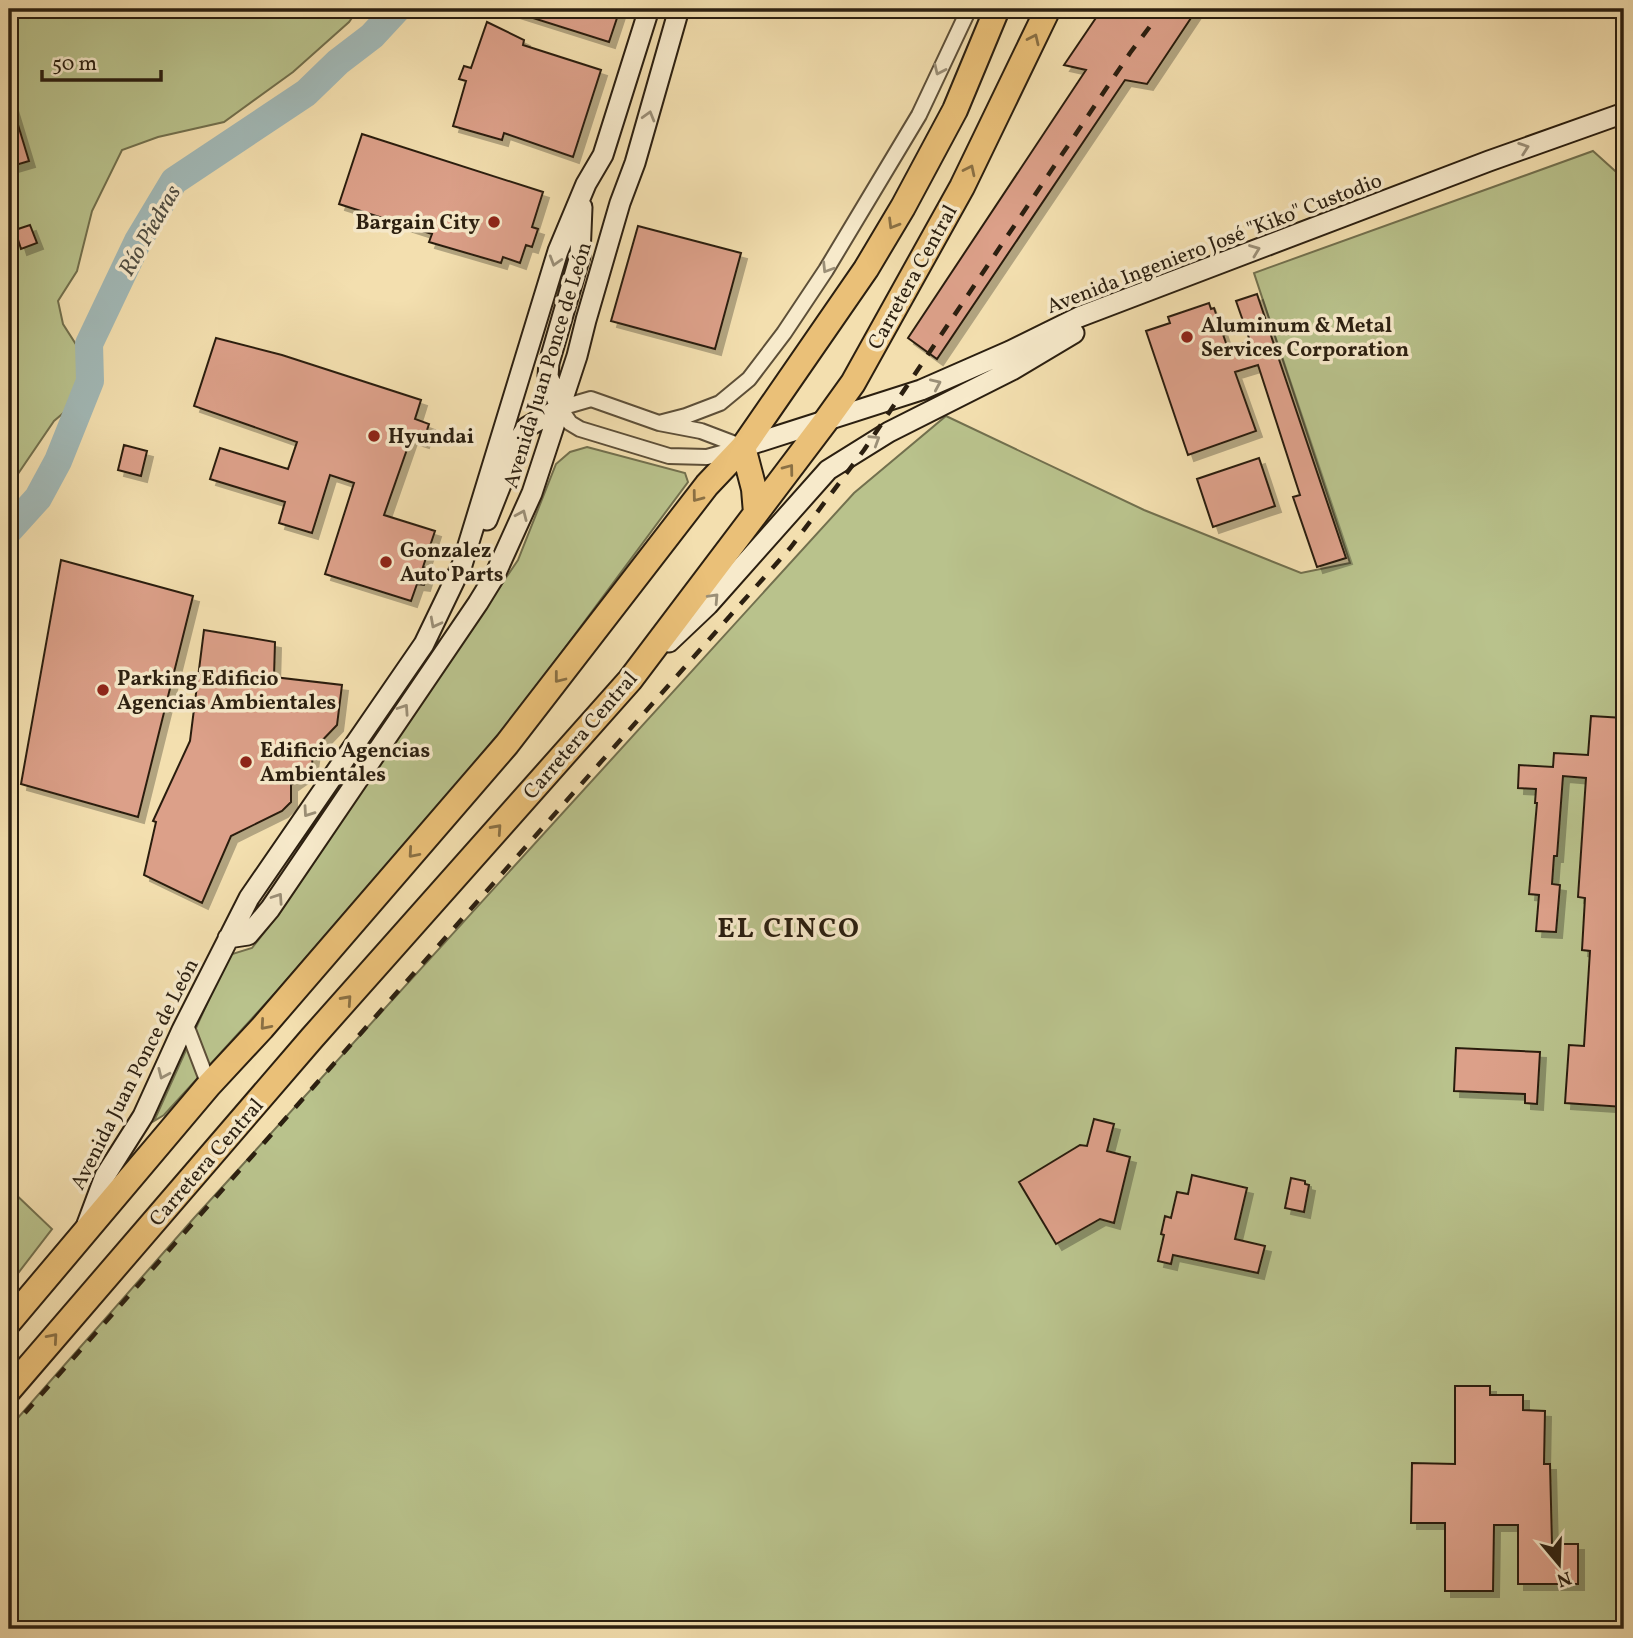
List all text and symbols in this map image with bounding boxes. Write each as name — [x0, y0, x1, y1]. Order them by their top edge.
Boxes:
one-way arrow — [1026, 34, 1040, 46]
scale bar — [42, 38, 161, 82]
text: 50 m — [52, 50, 97, 79]
one-way arrow — [933, 63, 947, 75]
one-way arrow — [640, 110, 655, 122]
one-way arrow — [1518, 143, 1530, 157]
one-way arrow — [962, 165, 976, 177]
street label: Avenida Ingeniero José "Kiko" Custodio — [1043, 167, 1386, 322]
water label: Río Piedras — [112, 179, 190, 282]
street label: Carretera Central — [862, 200, 965, 355]
place label: Bargain City — [355, 209, 480, 238]
marker: Bargain City — [486, 214, 502, 230]
one-way arrow — [888, 217, 901, 230]
street label: Avenida Juan Ponce de León — [497, 239, 600, 492]
one-way arrow — [1249, 244, 1261, 258]
one-way arrow — [548, 255, 563, 267]
one-way arrow — [823, 260, 836, 273]
place label: Aluminum & Metal Services Corporation — [1201, 312, 1409, 365]
marker: Aluminum & Metal Services Corporation — [1179, 329, 1195, 345]
one-way arrow — [929, 378, 941, 392]
place label: Hyundai — [388, 423, 474, 452]
marker: Hyundai — [366, 428, 382, 444]
one-way arrow — [868, 436, 881, 449]
one-way arrow — [781, 464, 793, 477]
one-way arrow — [693, 490, 705, 502]
one-way arrow — [514, 510, 528, 522]
place label: Gonzalez Auto Parts — [400, 537, 504, 590]
marker: Gonzalez Auto Parts — [378, 554, 394, 570]
one-way arrow — [706, 593, 718, 606]
one-way arrow — [430, 616, 444, 628]
place label: Parking Edificio Agencias Ambientales — [117, 665, 336, 718]
street label: Carretera Central — [517, 666, 645, 806]
one-way arrow — [554, 670, 567, 683]
marker: Parking Edificio Agencias Ambientales — [95, 682, 111, 698]
one-way arrow — [396, 703, 409, 716]
place label: Edificio Agencias Ambientales — [260, 737, 430, 790]
marker: Edificio Agencias Ambientales — [238, 754, 254, 770]
one-way arrow — [303, 804, 316, 817]
one-way arrow — [489, 824, 502, 837]
one-way arrow — [409, 844, 421, 857]
one-way arrow — [269, 892, 282, 905]
district label: EL CINCO — [717, 910, 861, 949]
street label: Avenida Juan Ponce de León — [64, 954, 206, 1195]
one-way arrow — [339, 995, 351, 1008]
one-way arrow — [260, 1017, 273, 1030]
one-way arrow — [157, 1067, 171, 1079]
street label: Carretera Central — [143, 1093, 271, 1233]
one-way arrow — [45, 1333, 57, 1346]
north arrow — [1524, 1530, 1594, 1600]
text: N — [1553, 1564, 1575, 1593]

